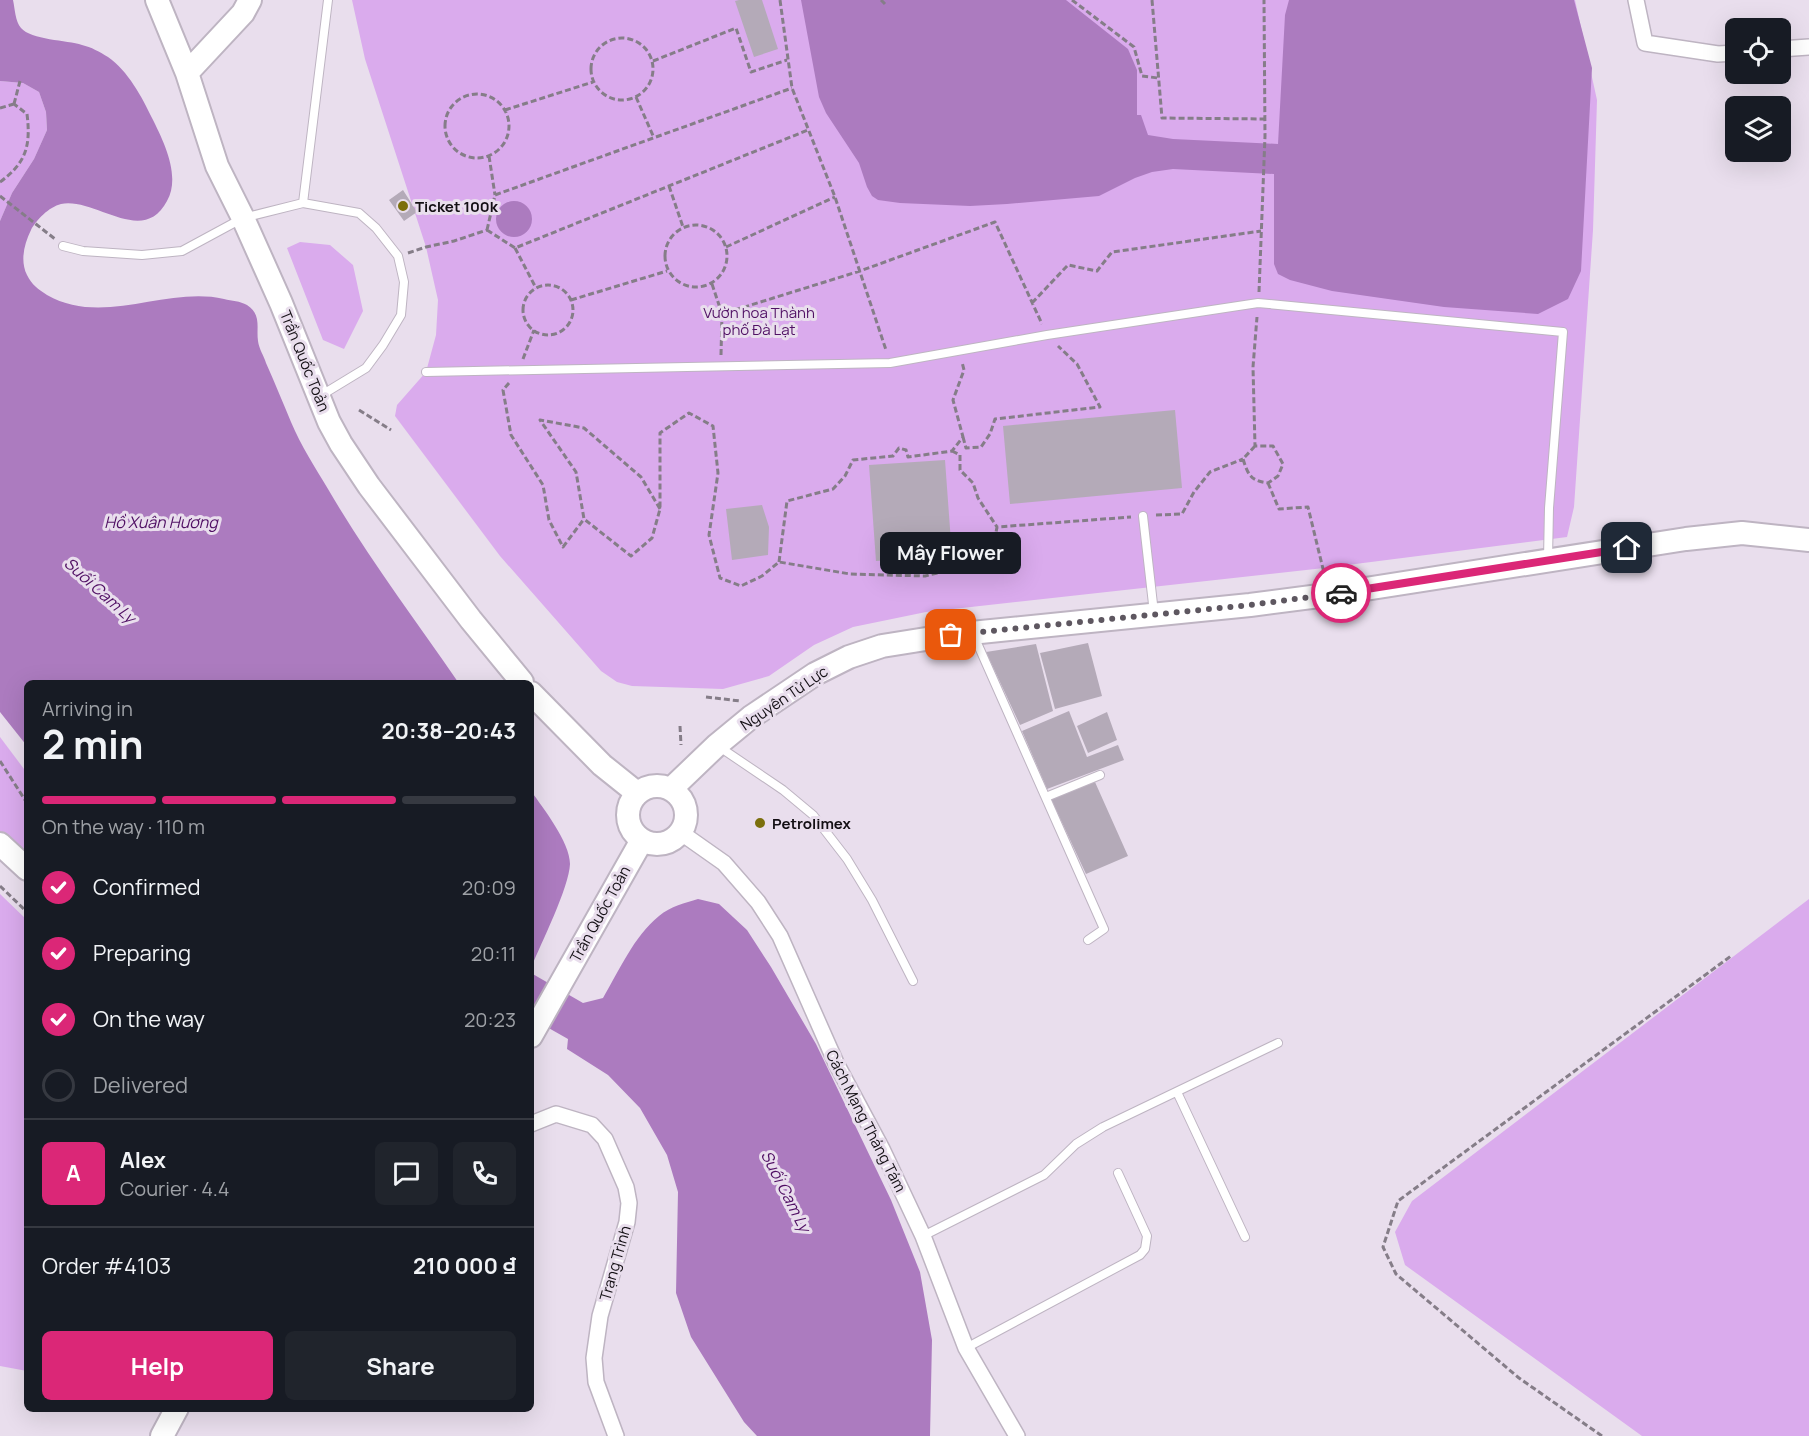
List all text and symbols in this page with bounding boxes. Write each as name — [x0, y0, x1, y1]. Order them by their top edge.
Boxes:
map controls — [1725, 18, 1791, 162]
button: locate — [1725, 18, 1791, 84]
button: layers — [1725, 96, 1791, 162]
place label: Ticket 100k — [415, 196, 499, 217]
marker: Ticket 100k — [396, 199, 410, 213]
park label: Vườn hoa Thành phố Đà Lạt — [703, 302, 815, 340]
street label: Trần Quốc Toản — [275, 307, 335, 415]
water label: Hồ Xuân Hương — [104, 511, 219, 533]
pin — [1601, 522, 1652, 573]
icon: home — [1610, 531, 1643, 564]
callout: Mây Flower — [880, 533, 1022, 575]
text: Mây Flower — [897, 539, 1004, 566]
water label: Suối Cam Ly — [60, 552, 142, 630]
courier — [1311, 563, 1371, 623]
icon: car — [1325, 577, 1358, 610]
pin — [925, 609, 976, 660]
icon: bag — [934, 618, 967, 651]
street label: Nguyên Tử Lực — [736, 661, 832, 735]
text: Arriving in — [42, 695, 133, 722]
text: 20:38–20:43 — [381, 716, 516, 746]
text: 2 min — [42, 717, 143, 771]
text: On the way · 110 m — [42, 813, 205, 840]
place label: Petrolimex — [772, 813, 852, 834]
marker: Petrolimex — [753, 816, 767, 830]
street label: Trần Quốc Toản — [565, 862, 635, 966]
icon: check — [42, 871, 75, 904]
text: Confirmed — [93, 872, 201, 902]
text: 20:09 — [462, 874, 516, 901]
icon: check — [42, 937, 75, 970]
text: Preparing — [93, 938, 191, 968]
text: 20:11 — [471, 940, 516, 967]
icon: check — [42, 1003, 75, 1036]
text: On the way — [93, 1004, 205, 1034]
text: 20:23 — [464, 1006, 516, 1033]
street label: Cách Mạng Tháng Tám — [821, 1046, 911, 1196]
text: Delivered — [93, 1070, 188, 1100]
button: chat — [375, 1142, 438, 1205]
button: phone — [453, 1142, 516, 1205]
text: Alex — [120, 1145, 166, 1175]
water label: Suối Cam Ly — [756, 1146, 817, 1238]
text: A — [66, 1158, 81, 1188]
text: Courier · 4.4 — [120, 1175, 230, 1202]
street label: Trạng Trình — [594, 1223, 636, 1303]
text: Order #4103 — [42, 1251, 171, 1281]
text: 210 000 ₫ — [413, 1251, 516, 1281]
button: Help — [42, 1331, 273, 1400]
button: Share — [285, 1331, 516, 1400]

